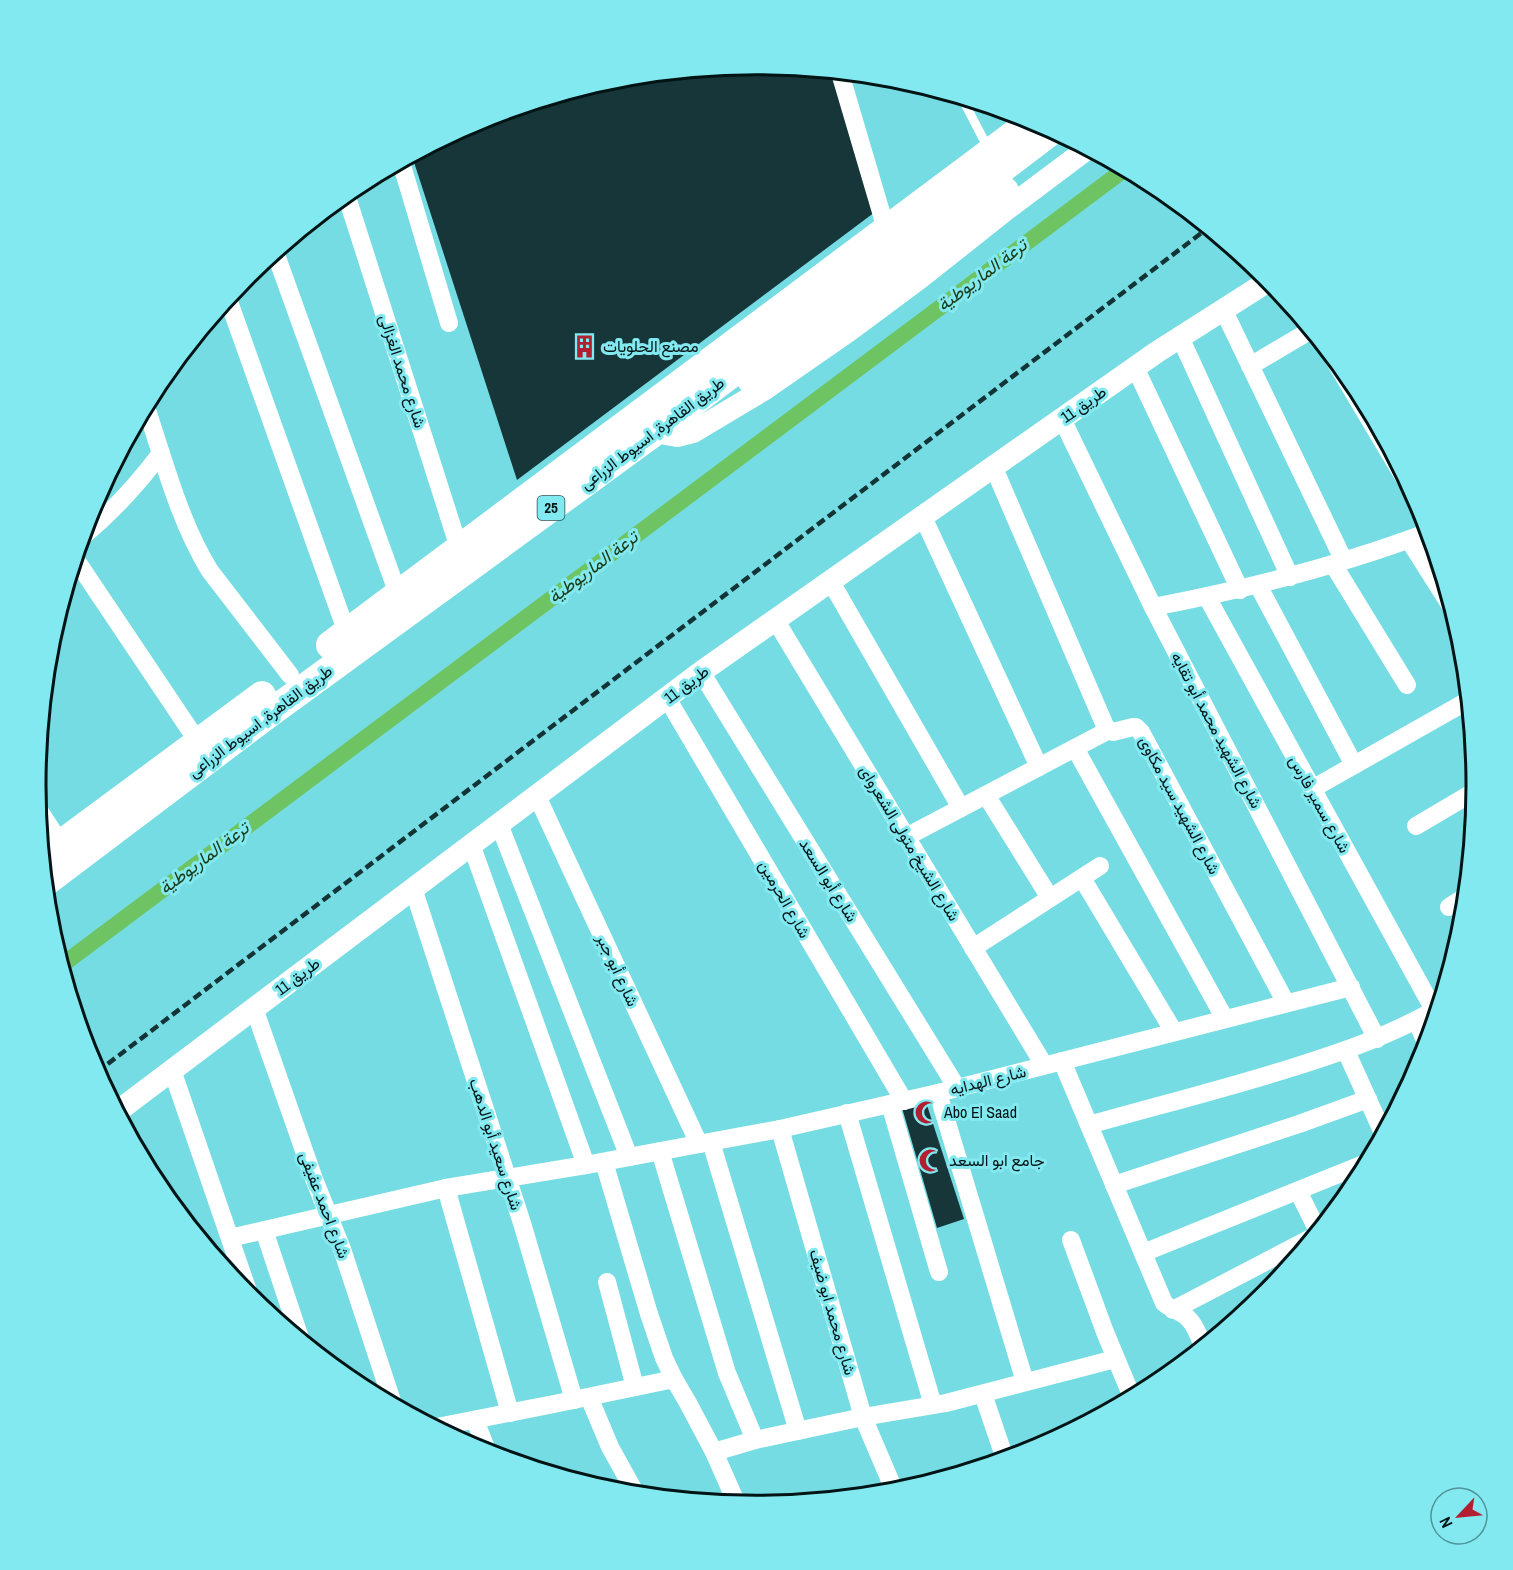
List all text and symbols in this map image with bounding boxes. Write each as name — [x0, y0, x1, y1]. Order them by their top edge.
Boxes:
water label: ترعة الماريوطية — [932, 231, 1034, 317]
street label: شارع محمد الغزالى — [373, 312, 432, 431]
building icon: مصنع الحلويات — [572, 333, 598, 359]
place label: مصنع الحلويات — [603, 335, 699, 358]
street label: طريق القاهرة, اسيوط الزراعى — [575, 371, 729, 495]
street label: طريق 11 — [1056, 380, 1110, 428]
road number: 25 — [538, 496, 564, 520]
water label: ترعة الماريوطية — [543, 523, 645, 609]
street label: شارع الشهيد محمد أبو تقايه — [1165, 648, 1268, 813]
street label: طريق القاهرة, اسيوط الزراعى — [183, 659, 337, 783]
street label: طريق 11 — [659, 660, 713, 708]
street label: شارع الشهيد سيد مكاوى — [1133, 732, 1226, 878]
street label: شارع سمير فارس — [1283, 751, 1356, 857]
street label: شارع الشيخ متولى الشعرواى — [854, 761, 965, 925]
water label: ترعة الماريوطية — [154, 814, 256, 900]
street label: شارع أبو السعد — [794, 834, 863, 926]
street label: شارع الحرمين — [753, 856, 816, 942]
street label: شارع أبو جبر — [590, 929, 644, 1010]
street label: طريق 11 — [270, 952, 324, 1000]
street label: شارع الهدايه — [948, 1060, 1029, 1101]
street label: شارع سعيد أبو الدهب — [463, 1075, 528, 1213]
mosque icon: Abo El Saad — [913, 1099, 939, 1125]
place label: Abo El Saad — [943, 1101, 1017, 1123]
mosque icon: جامع ابو السعد — [918, 1147, 944, 1173]
street label: شارع احمد عفيفى — [294, 1149, 355, 1262]
place label: جامع ابو السعد — [949, 1149, 1045, 1172]
street label: شارع محمد ابو ضيف — [804, 1247, 861, 1378]
north arrow — [1429, 1486, 1489, 1546]
text: N — [1434, 1513, 1457, 1532]

